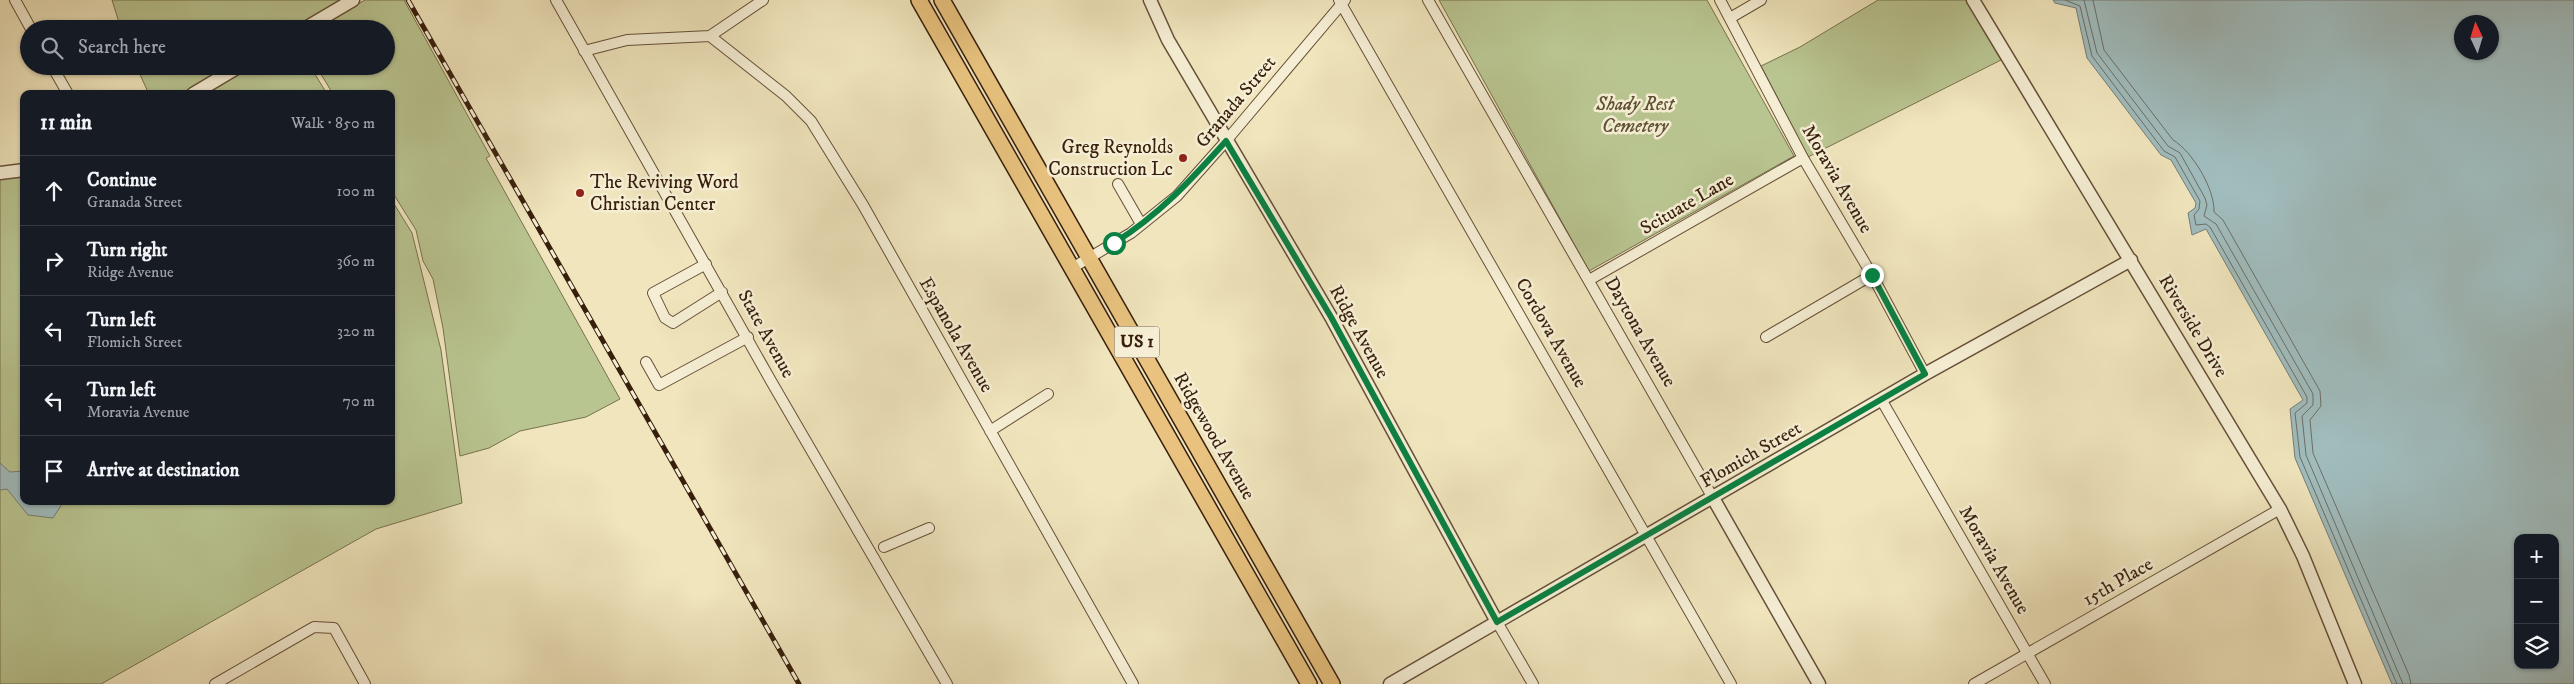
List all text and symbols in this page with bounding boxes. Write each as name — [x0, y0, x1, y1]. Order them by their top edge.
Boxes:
north arrow — [2454, 15, 2499, 60]
search box — [20, 20, 395, 75]
icon: search — [38, 34, 66, 62]
text: Search here — [78, 36, 166, 59]
street label: Granada Street — [1191, 51, 1281, 153]
park label: Shady Rest Cemetery — [1595, 93, 1675, 138]
text: 11 min — [40, 110, 92, 136]
text: Walk · 850 m — [291, 113, 375, 133]
street label: Moravia Avenue — [1797, 121, 1877, 237]
place label: Greg Reynolds Construction Lc — [1048, 136, 1173, 181]
marker: Greg Reynolds Construction Lc — [1177, 152, 1189, 164]
street label: Scituate Lane — [1636, 168, 1738, 240]
text: Continue — [87, 169, 157, 192]
place label: The Reviving Word Christian Center — [590, 171, 739, 216]
icon: ahead — [40, 177, 68, 205]
text: 100 m — [337, 181, 375, 201]
marker: The Reviving Word Christian Center — [574, 187, 586, 199]
text: Granada Street — [87, 192, 182, 212]
route start — [1103, 232, 1126, 255]
text: Turn right — [87, 239, 167, 262]
icon: right — [40, 247, 68, 275]
text: 360 m — [337, 251, 375, 271]
text: Ridge Avenue — [87, 262, 174, 282]
route end — [1861, 264, 1884, 287]
street label: Riverside Drive — [2153, 270, 2233, 382]
street label: Espanola Avenue — [914, 273, 998, 397]
street label: Daytona Avenue — [1599, 273, 1681, 391]
street label: Cordova Avenue — [1510, 274, 1592, 392]
street label: Ridge Avenue — [1324, 281, 1394, 383]
street label: State Avenue — [732, 286, 800, 382]
text: Turn left — [87, 309, 156, 332]
icon: left — [40, 317, 68, 345]
text: 320 m — [337, 321, 375, 341]
road number: US 1 — [1114, 327, 1160, 358]
text: Flomich Street — [87, 332, 182, 352]
street label: Ridgewood Avenue — [1168, 368, 1260, 504]
text: Turn left — [87, 379, 156, 402]
icon: left — [40, 387, 68, 415]
text: 70 m — [343, 391, 375, 411]
text: Moravia Avenue — [87, 402, 189, 422]
street label: Flomich Street — [1696, 417, 1806, 493]
icon: arrive — [40, 457, 68, 485]
text: Arrive at destination — [87, 459, 239, 482]
street label: Moravia Avenue — [1954, 502, 2034, 618]
map controls — [2514, 534, 2559, 669]
button: + — [2514, 534, 2559, 579]
street label: 15th Place — [2079, 553, 2157, 611]
button: − — [2514, 579, 2559, 624]
button: layers — [2514, 624, 2559, 669]

